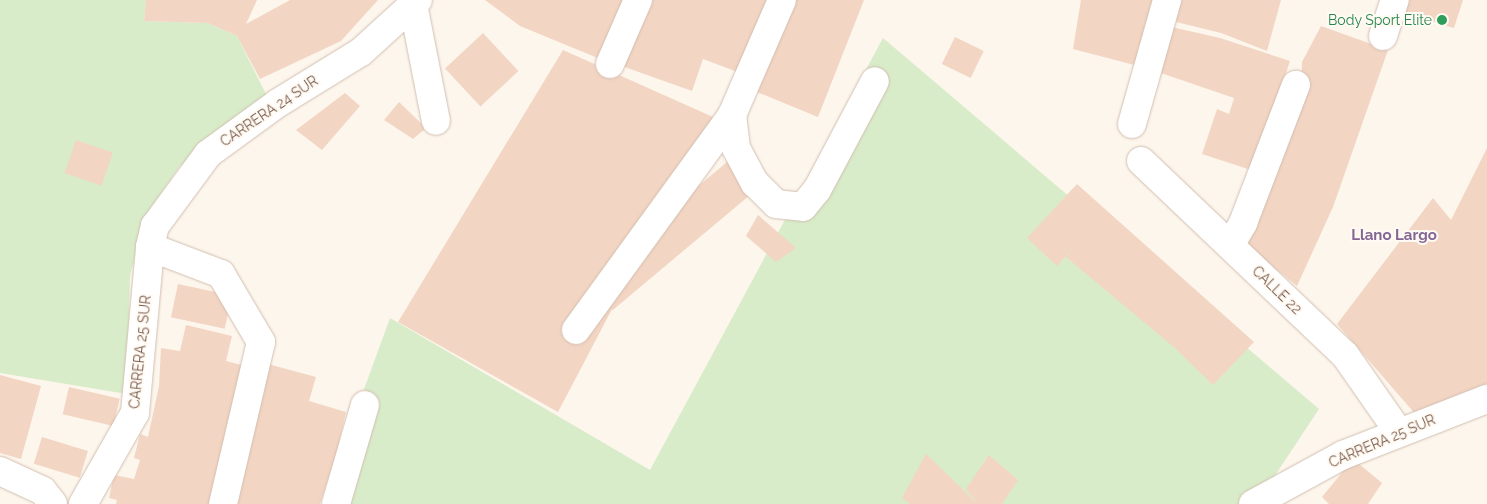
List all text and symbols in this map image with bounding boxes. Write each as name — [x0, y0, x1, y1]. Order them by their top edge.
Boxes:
place label: Body Sport Elite — [1328, 12, 1432, 28]
marker: Body Sport Elite — [1436, 14, 1448, 26]
street label: CARRERA 24 SUR — [217, 72, 321, 150]
district label: Llano Largo — [1351, 227, 1437, 245]
street label: CALLE 22 — [1249, 262, 1305, 318]
street label: CARRERA 25 SUR — [126, 294, 154, 410]
street label: CARRERA 25 SUR — [1326, 411, 1438, 471]

